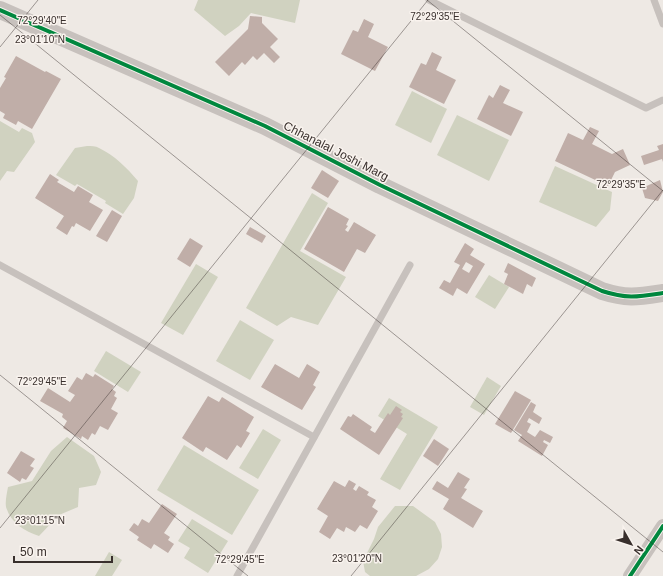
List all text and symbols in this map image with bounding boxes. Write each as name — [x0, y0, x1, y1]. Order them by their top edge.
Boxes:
text: 72°29'35"E — [410, 11, 460, 22]
text: 72°29'40"E — [17, 15, 67, 26]
text: 23°01'10"N — [15, 34, 65, 45]
street label: Chhanalal Joshi Marg — [281, 118, 391, 184]
text: 72°29'35"E — [596, 179, 646, 190]
text: 72°29'45"E — [17, 376, 67, 387]
text: 23°01'15"N — [15, 515, 65, 526]
north arrow — [611, 524, 651, 564]
scale bar — [14, 538, 112, 564]
text: N — [632, 543, 646, 557]
text: 50 m — [20, 545, 47, 559]
text: 23°01'20"N — [332, 553, 382, 564]
text: 72°29'45"E — [215, 554, 265, 565]

